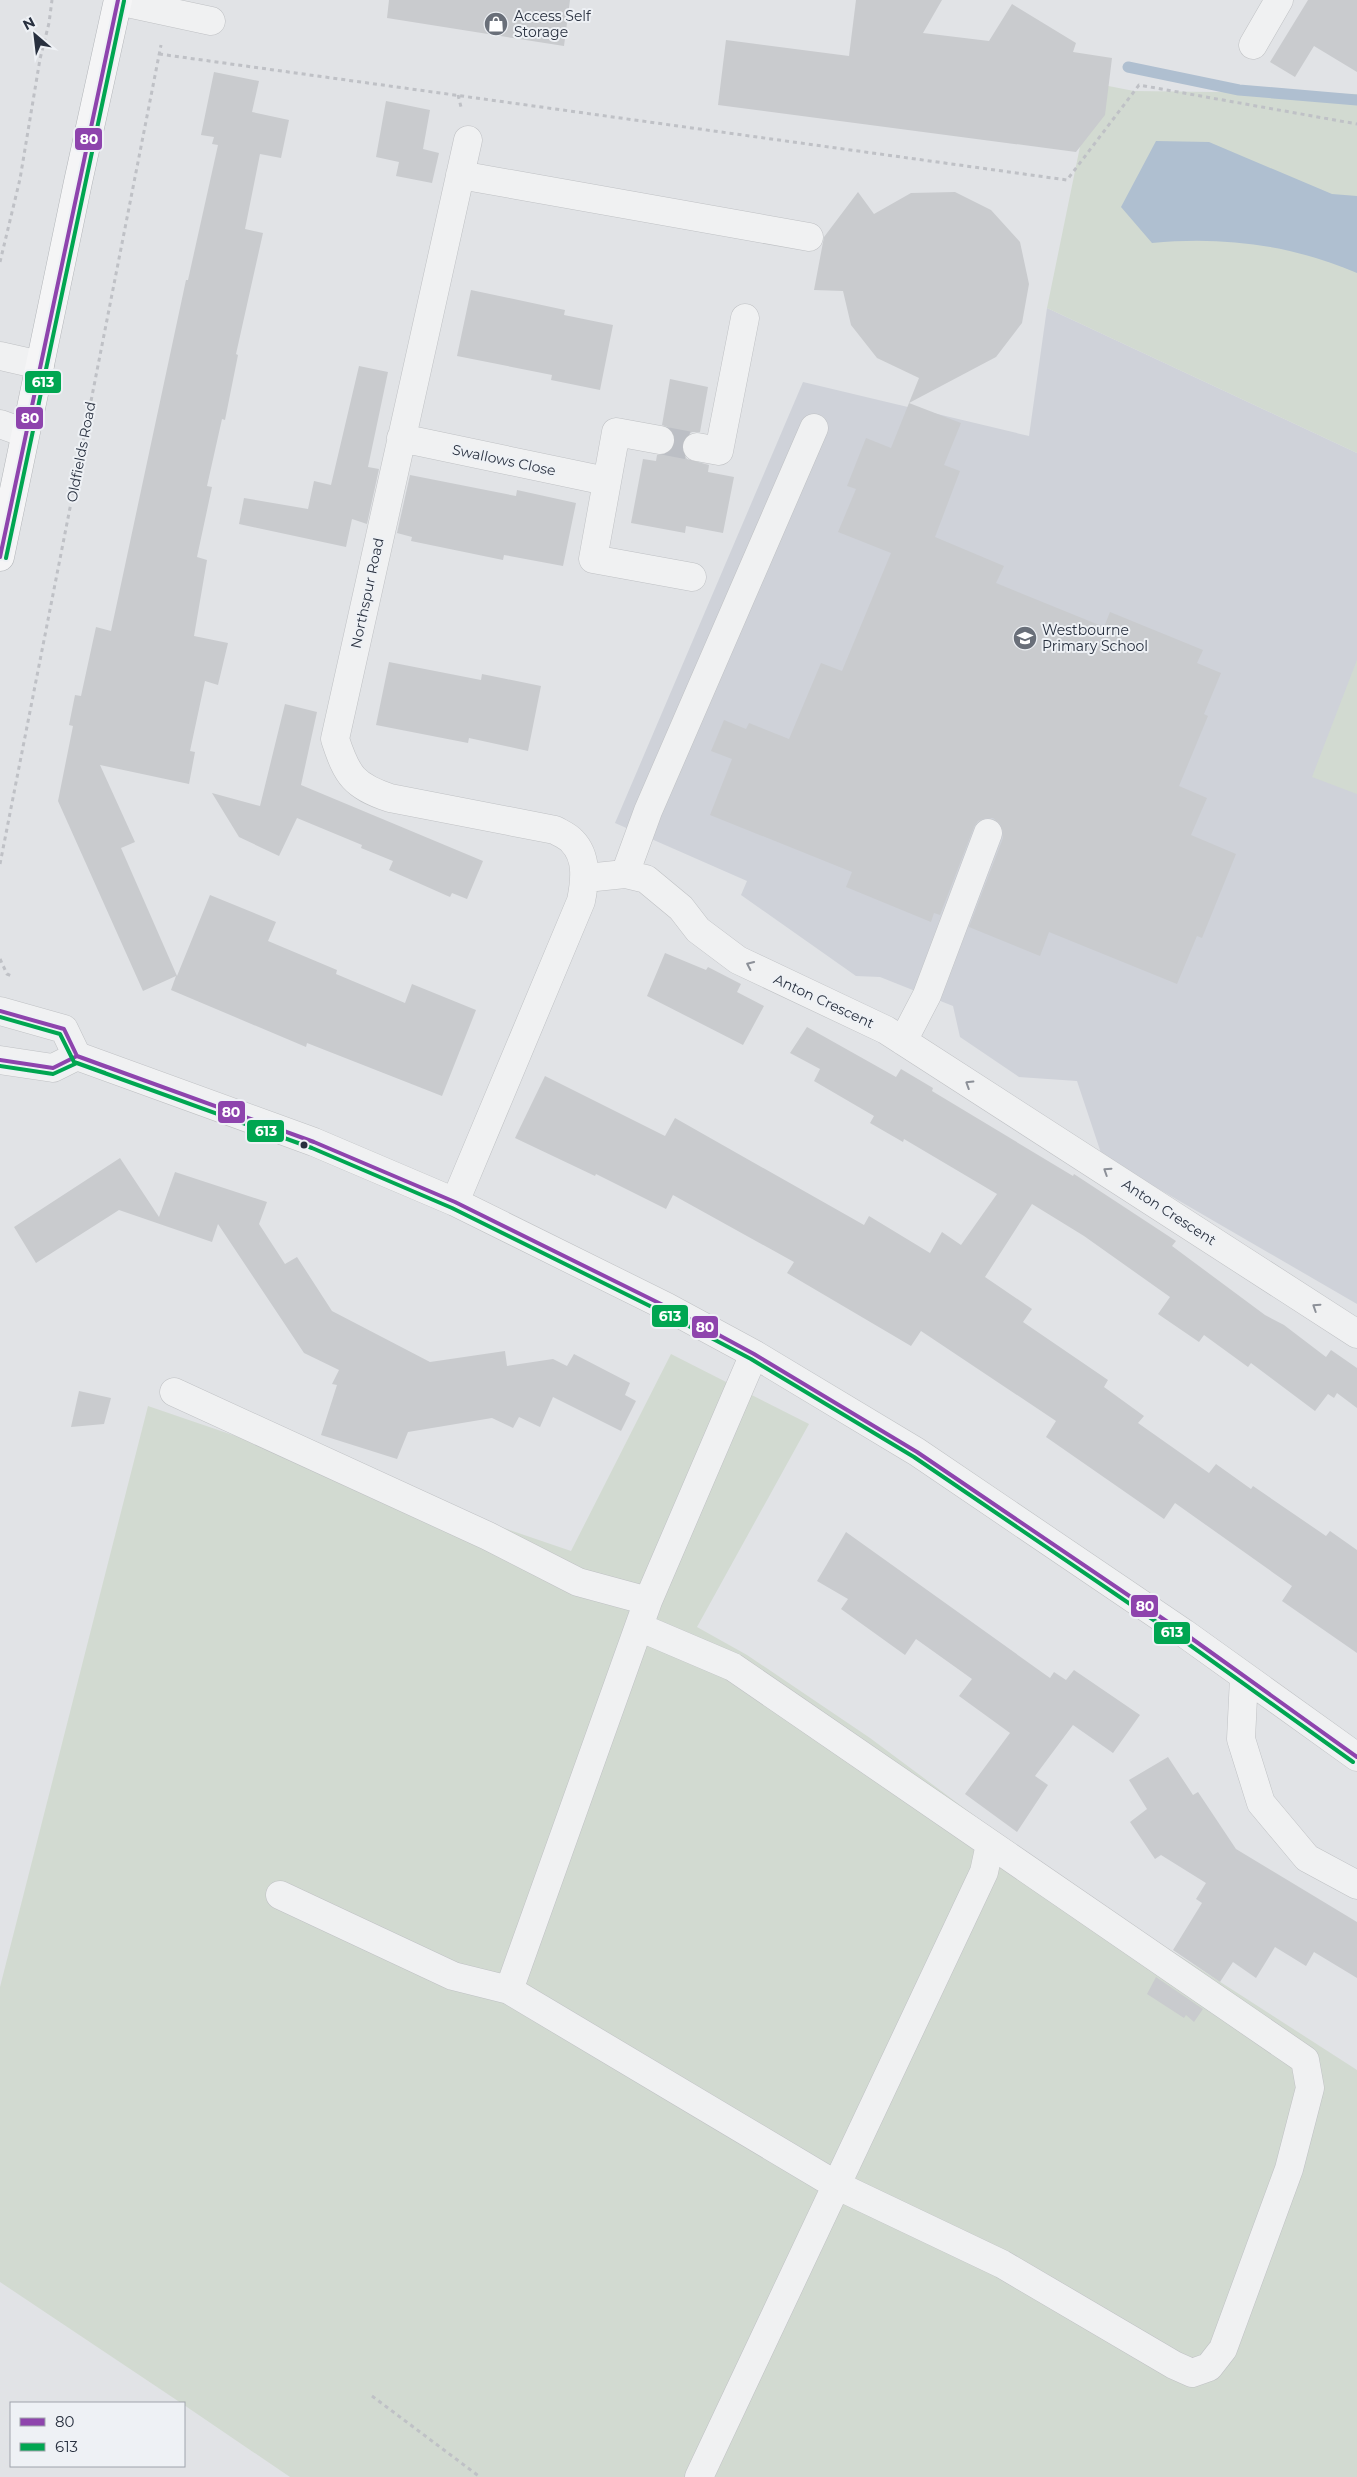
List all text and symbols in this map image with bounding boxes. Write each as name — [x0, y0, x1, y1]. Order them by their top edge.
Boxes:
place label: Access Self Storage — [514, 7, 592, 41]
north arrow — [10, 10, 60, 60]
shop icon: Access Self Storage — [483, 11, 509, 37]
text: N — [20, 13, 38, 34]
line badge: 80 — [74, 127, 103, 151]
text: 80 — [80, 130, 98, 148]
line badge: 613 — [24, 370, 62, 394]
text: 613 — [32, 373, 54, 391]
street label: Oldfields Road — [62, 400, 100, 504]
line badge: 80 — [15, 406, 44, 430]
text: 80 — [21, 409, 39, 427]
street label: Swallows Close — [451, 440, 557, 480]
street label: Northspur Road — [346, 536, 388, 650]
place label: Westbourne Primary School — [1042, 621, 1148, 655]
school or university icon: Westbourne Primary School — [1012, 625, 1038, 651]
one-way arrow — [746, 961, 755, 972]
street label: Anton Crescent — [771, 970, 877, 1032]
one-way arrow — [966, 1080, 975, 1090]
line badge: 80 — [217, 1100, 246, 1124]
text: 80 — [222, 1103, 240, 1121]
line badge: 613 — [246, 1119, 285, 1143]
text: 613 — [255, 1122, 277, 1140]
unlabelled marker — [299, 1140, 309, 1150]
one-way arrow — [1103, 1168, 1112, 1177]
street label: Anton Crescent — [1118, 1175, 1220, 1249]
line badge: 613 — [651, 1304, 689, 1328]
one-way arrow — [1312, 1304, 1322, 1313]
text: 613 — [659, 1307, 681, 1325]
line badge: 80 — [691, 1315, 719, 1339]
text: 80 — [696, 1318, 714, 1336]
line badge: 80 — [1130, 1594, 1159, 1618]
text: 80 — [1136, 1597, 1154, 1615]
line badge: 613 — [1153, 1621, 1191, 1645]
text: 613 — [1161, 1623, 1183, 1641]
legend — [10, 2402, 185, 2467]
text: 80 — [55, 2412, 75, 2431]
text: 613 — [55, 2437, 78, 2456]

